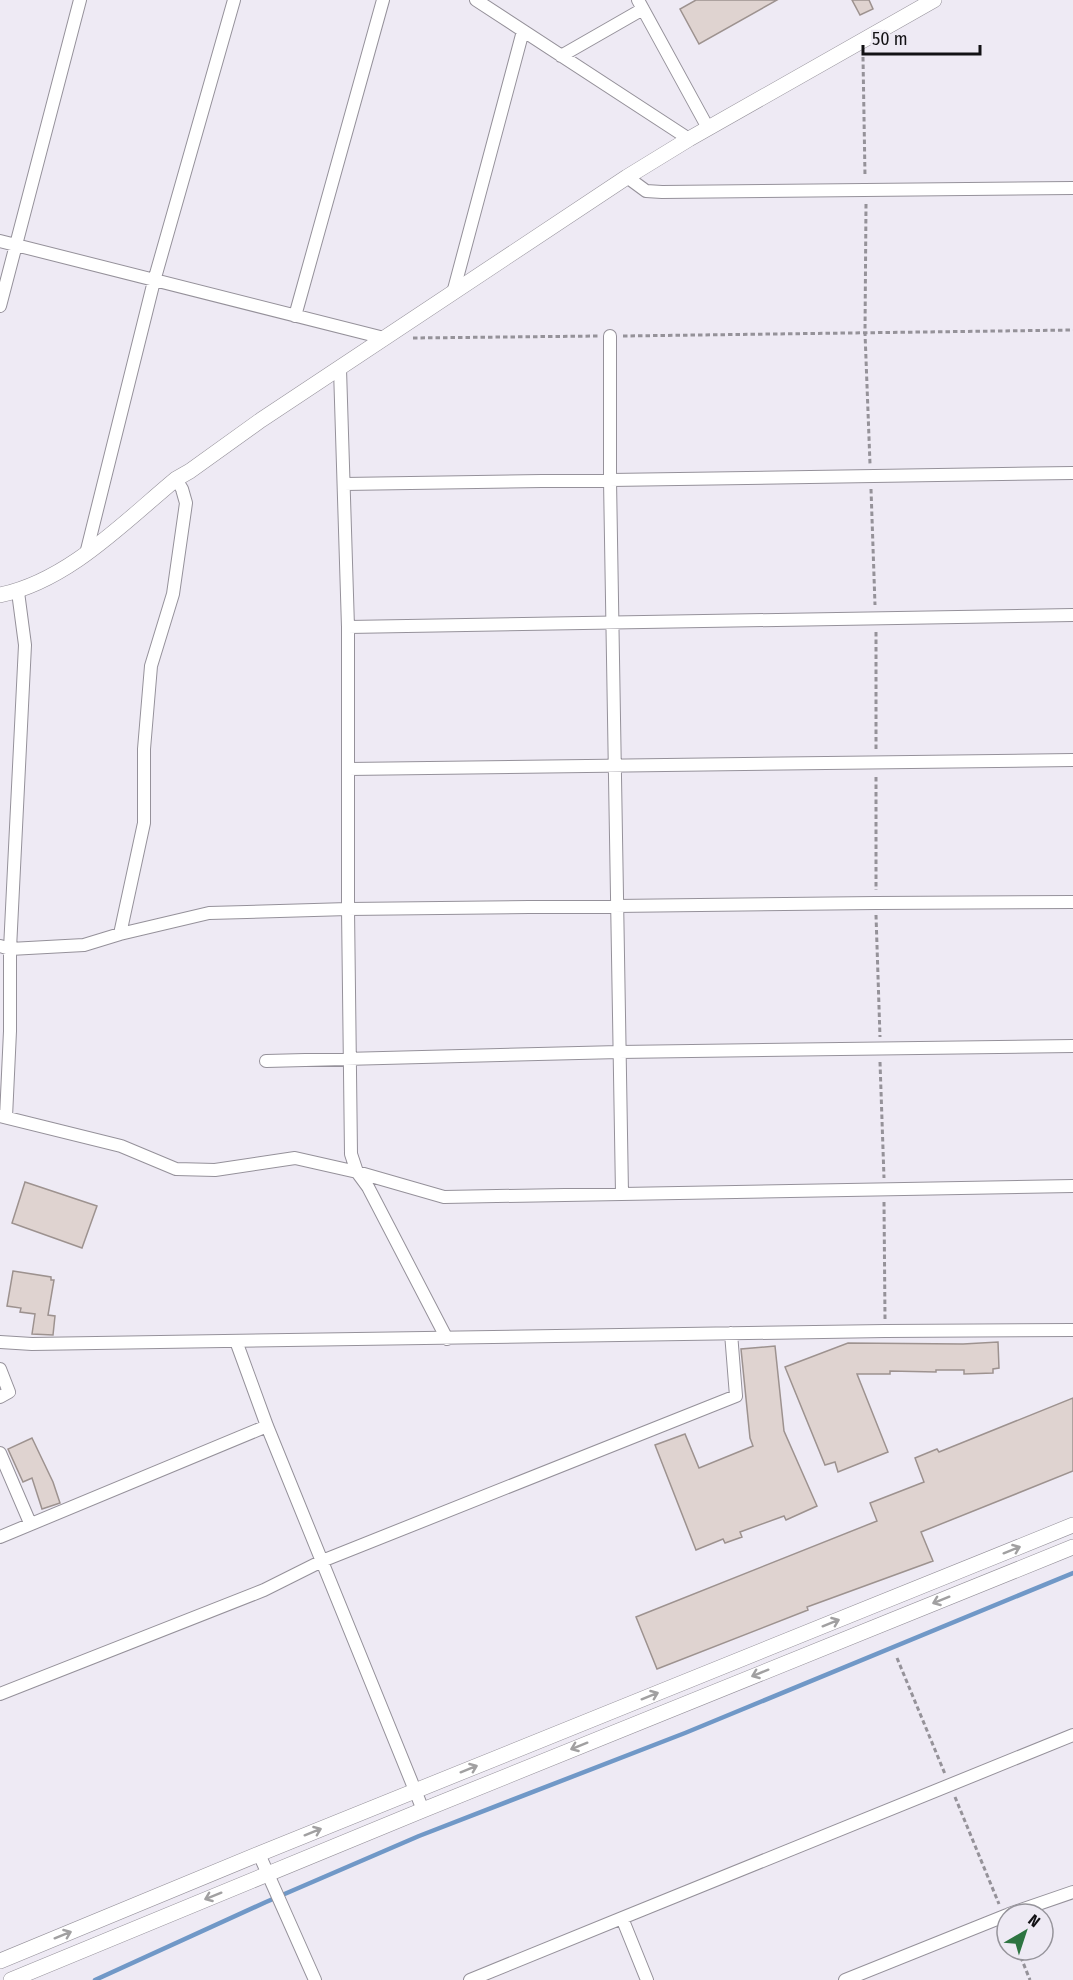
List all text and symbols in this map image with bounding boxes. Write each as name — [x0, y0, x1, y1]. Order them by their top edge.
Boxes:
scale bar — [863, 18, 980, 56]
text: 50 m — [872, 28, 908, 50]
one-way arrow — [1002, 1544, 1020, 1555]
one-way arrow — [932, 1595, 951, 1606]
one-way arrow — [821, 1617, 840, 1628]
one-way arrow — [751, 1668, 770, 1679]
one-way arrow — [640, 1690, 659, 1701]
one-way arrow — [571, 1742, 589, 1753]
one-way arrow — [460, 1763, 478, 1774]
one-way arrow — [303, 1826, 322, 1837]
one-way arrow — [205, 1891, 223, 1902]
north arrow — [995, 1902, 1055, 1962]
text: N — [1024, 1910, 1044, 1931]
one-way arrow — [53, 1929, 71, 1940]

